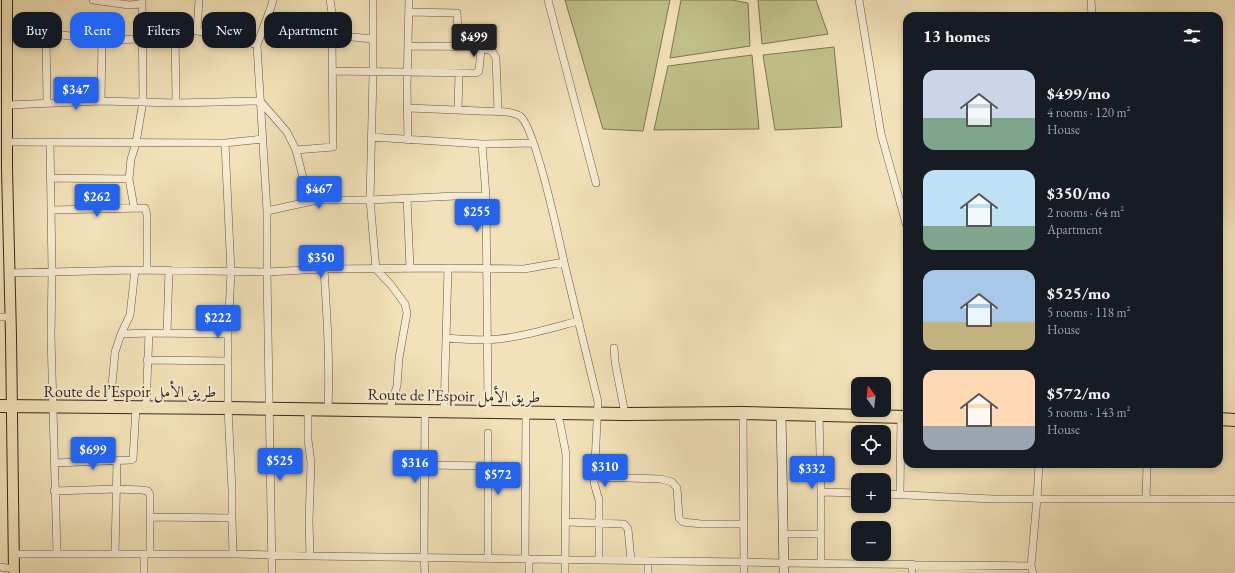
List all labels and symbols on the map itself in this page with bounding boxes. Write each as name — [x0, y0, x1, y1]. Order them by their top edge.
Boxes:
pin: $499 — [450, 24, 498, 58]
pin: $347 — [52, 77, 100, 111]
pin: $467 — [295, 176, 343, 210]
pin: $262 — [73, 184, 121, 218]
pin: $255 — [453, 199, 501, 233]
pin: $350 — [297, 245, 345, 279]
pin: $222 — [194, 305, 242, 339]
north arrow — [851, 377, 891, 417]
street label: Route de l’Espoir طريق الأمل — [44, 380, 216, 403]
street label: Route de l’Espoir طريق الأمل — [367, 382, 541, 409]
pin: $699 — [69, 437, 117, 471]
pin: $525 — [256, 448, 304, 482]
pin: $316 — [391, 450, 439, 484]
pin: $310 — [581, 454, 629, 488]
pin: $332 — [788, 456, 836, 490]
pin: $572 — [474, 462, 522, 496]

